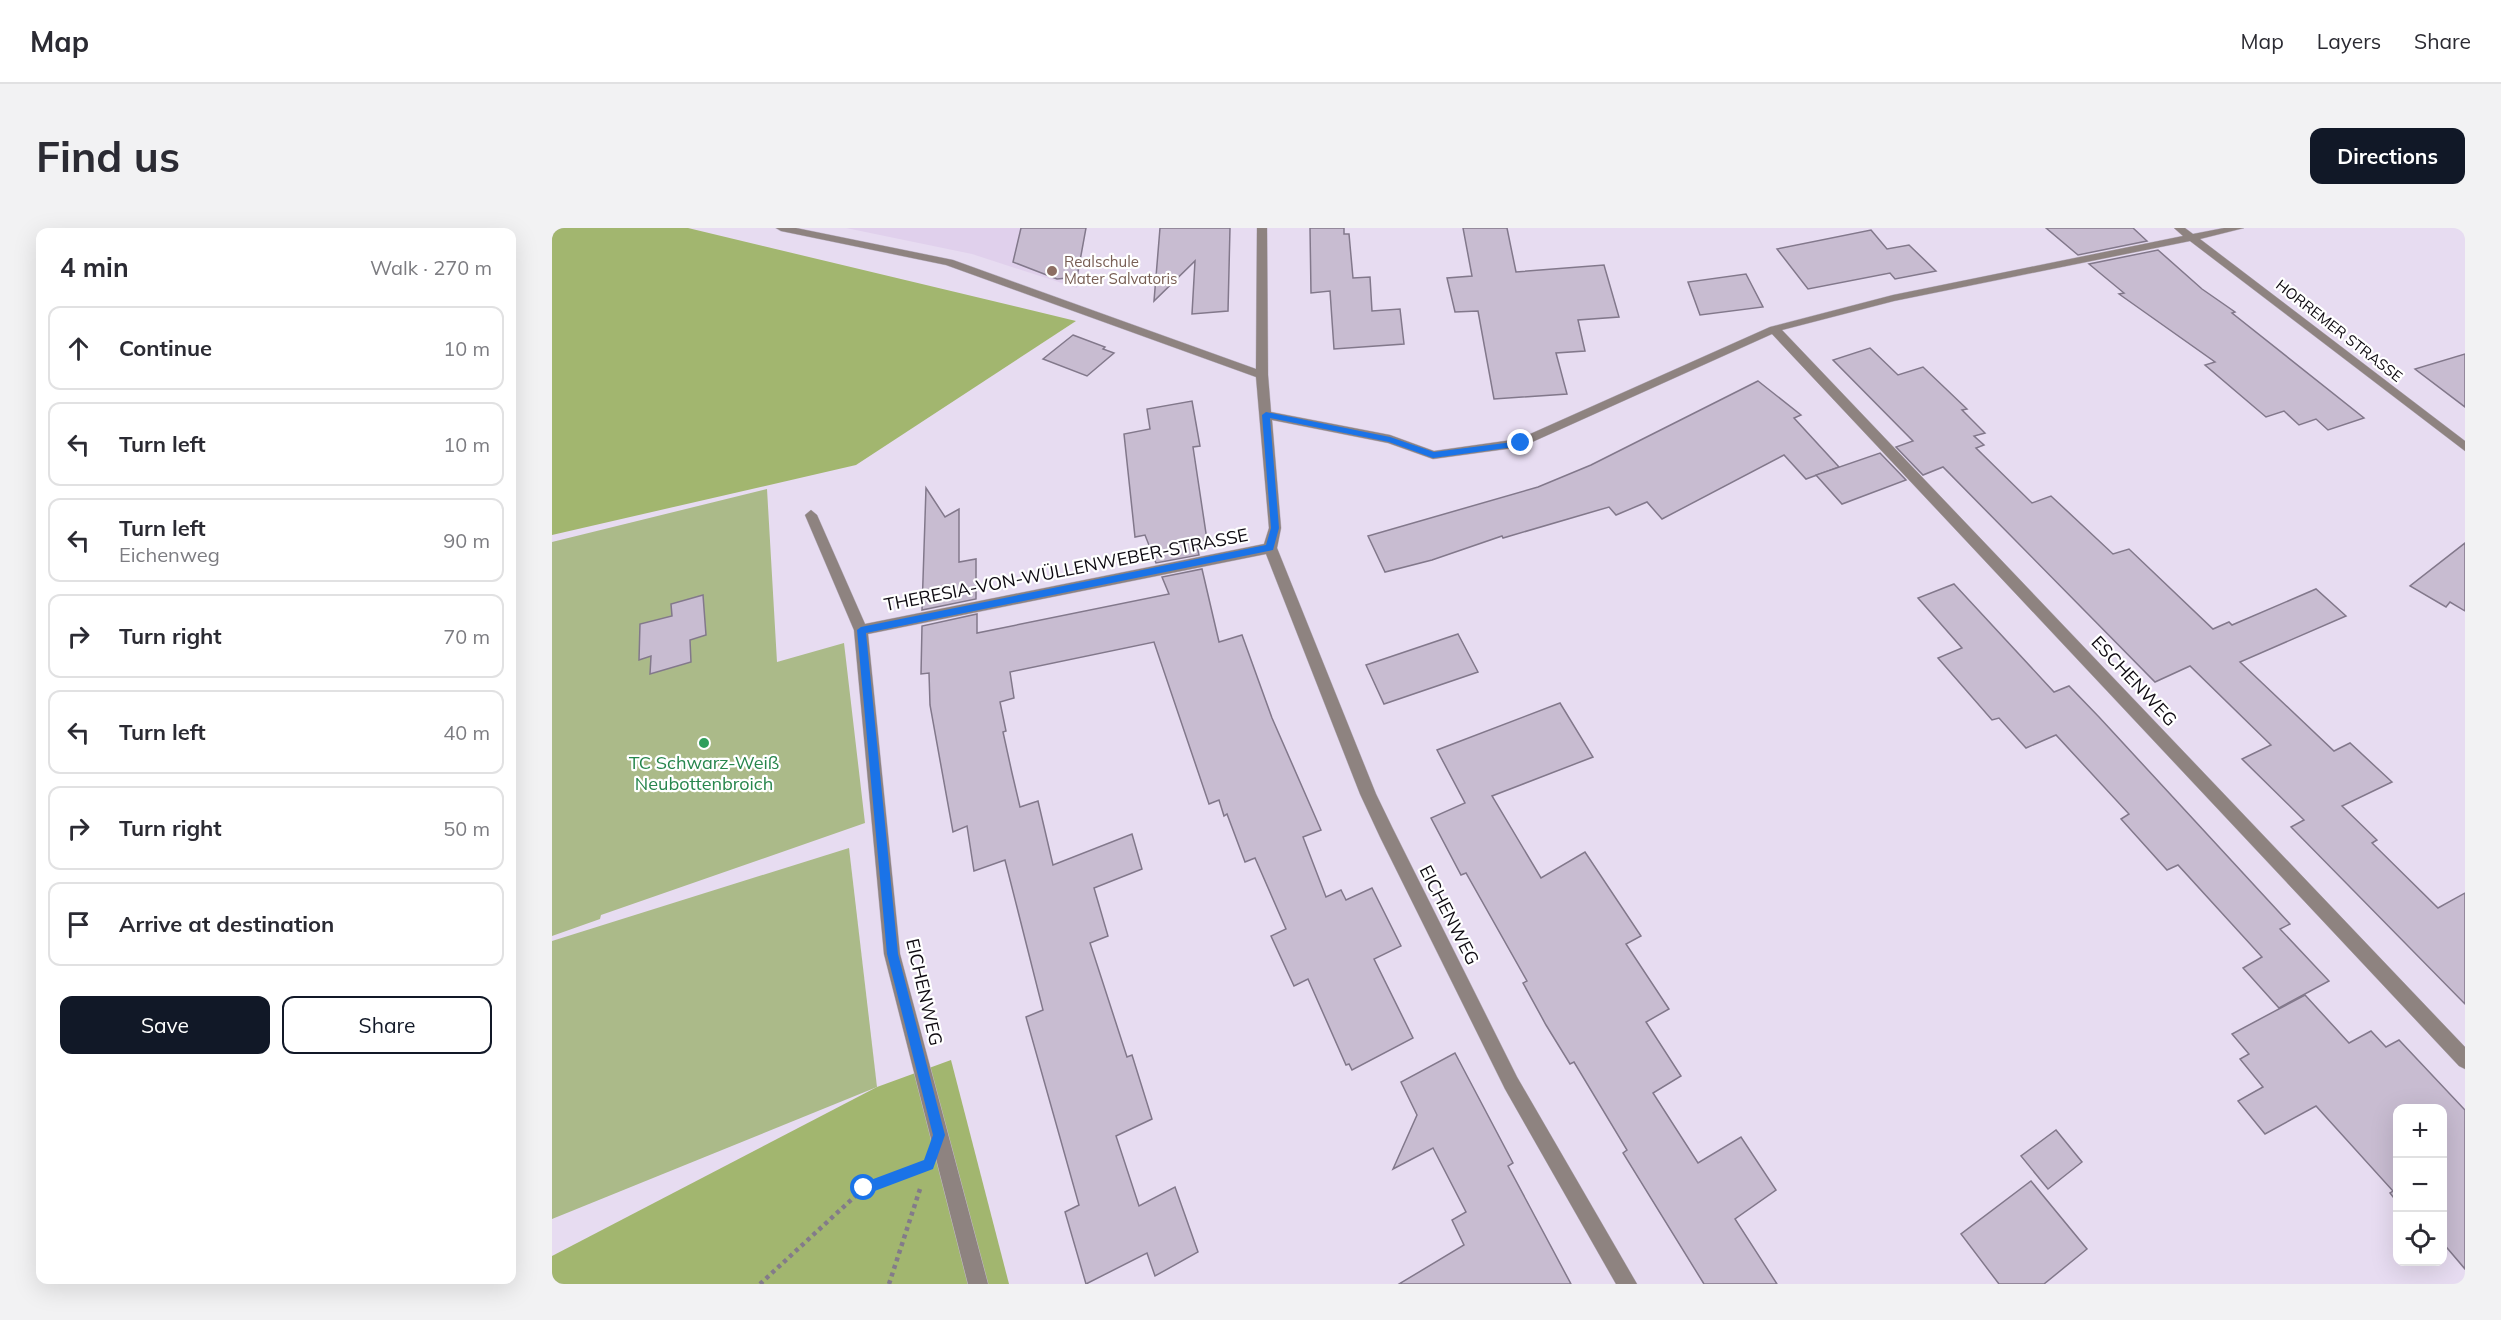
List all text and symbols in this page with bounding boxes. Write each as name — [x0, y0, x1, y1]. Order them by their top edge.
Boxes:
text: Map — [30, 24, 89, 59]
text: Map — [2241, 28, 2284, 54]
text: Layers — [2317, 28, 2381, 54]
text: Share — [2414, 28, 2471, 54]
button: Directions — [2310, 128, 2465, 184]
text: Find us — [36, 130, 180, 183]
text: 4 min — [60, 251, 129, 284]
place label: Realschule Mater Salvatoris — [1064, 252, 1178, 288]
text: Walk · 270 m — [370, 255, 492, 280]
marker: Realschule Mater Salvatoris — [1045, 264, 1059, 278]
street label: HORREMER STRASSE — [2272, 275, 2407, 386]
icon: ahead — [62, 332, 95, 365]
text: Continue — [119, 334, 212, 362]
text: 10 m — [443, 336, 490, 361]
icon: left — [62, 428, 95, 461]
route end — [1507, 429, 1533, 455]
text: Turn left — [119, 430, 206, 458]
text: 10 m — [443, 432, 490, 457]
text: Turn left — [119, 514, 206, 542]
street label: THERESIA-VON-WÜLLENWEBER-STRASSE — [882, 523, 1250, 616]
icon: left — [62, 524, 95, 557]
text: 90 m — [443, 528, 490, 553]
text: Eichenweg — [119, 542, 220, 567]
icon: right — [62, 620, 95, 653]
text: Turn right — [119, 622, 222, 650]
text: 70 m — [443, 624, 490, 649]
street label: ESCHENWEG — [2087, 631, 2182, 731]
icon: left — [62, 716, 95, 749]
text: Turn left — [119, 718, 206, 746]
text: 40 m — [443, 720, 490, 745]
marker: TC Schwarz-Weiß Neubottenbroich — [697, 736, 711, 750]
place label: TC Schwarz-Weiß Neubottenbroich — [629, 751, 779, 795]
icon: right — [62, 812, 95, 845]
text: Turn right — [119, 814, 222, 842]
text: 50 m — [443, 816, 490, 841]
street label: EICHENWEG — [1414, 861, 1484, 969]
icon: arrive — [62, 908, 95, 941]
text: Arrive at destination — [119, 910, 334, 938]
street label: EICHENWEG — [901, 936, 948, 1048]
button: Save — [60, 996, 270, 1054]
button: Share — [282, 996, 492, 1054]
map controls — [2393, 1104, 2447, 1266]
button: + — [2393, 1104, 2447, 1158]
button: − — [2393, 1158, 2447, 1212]
route start — [850, 1174, 876, 1200]
button: locate — [2393, 1212, 2447, 1266]

